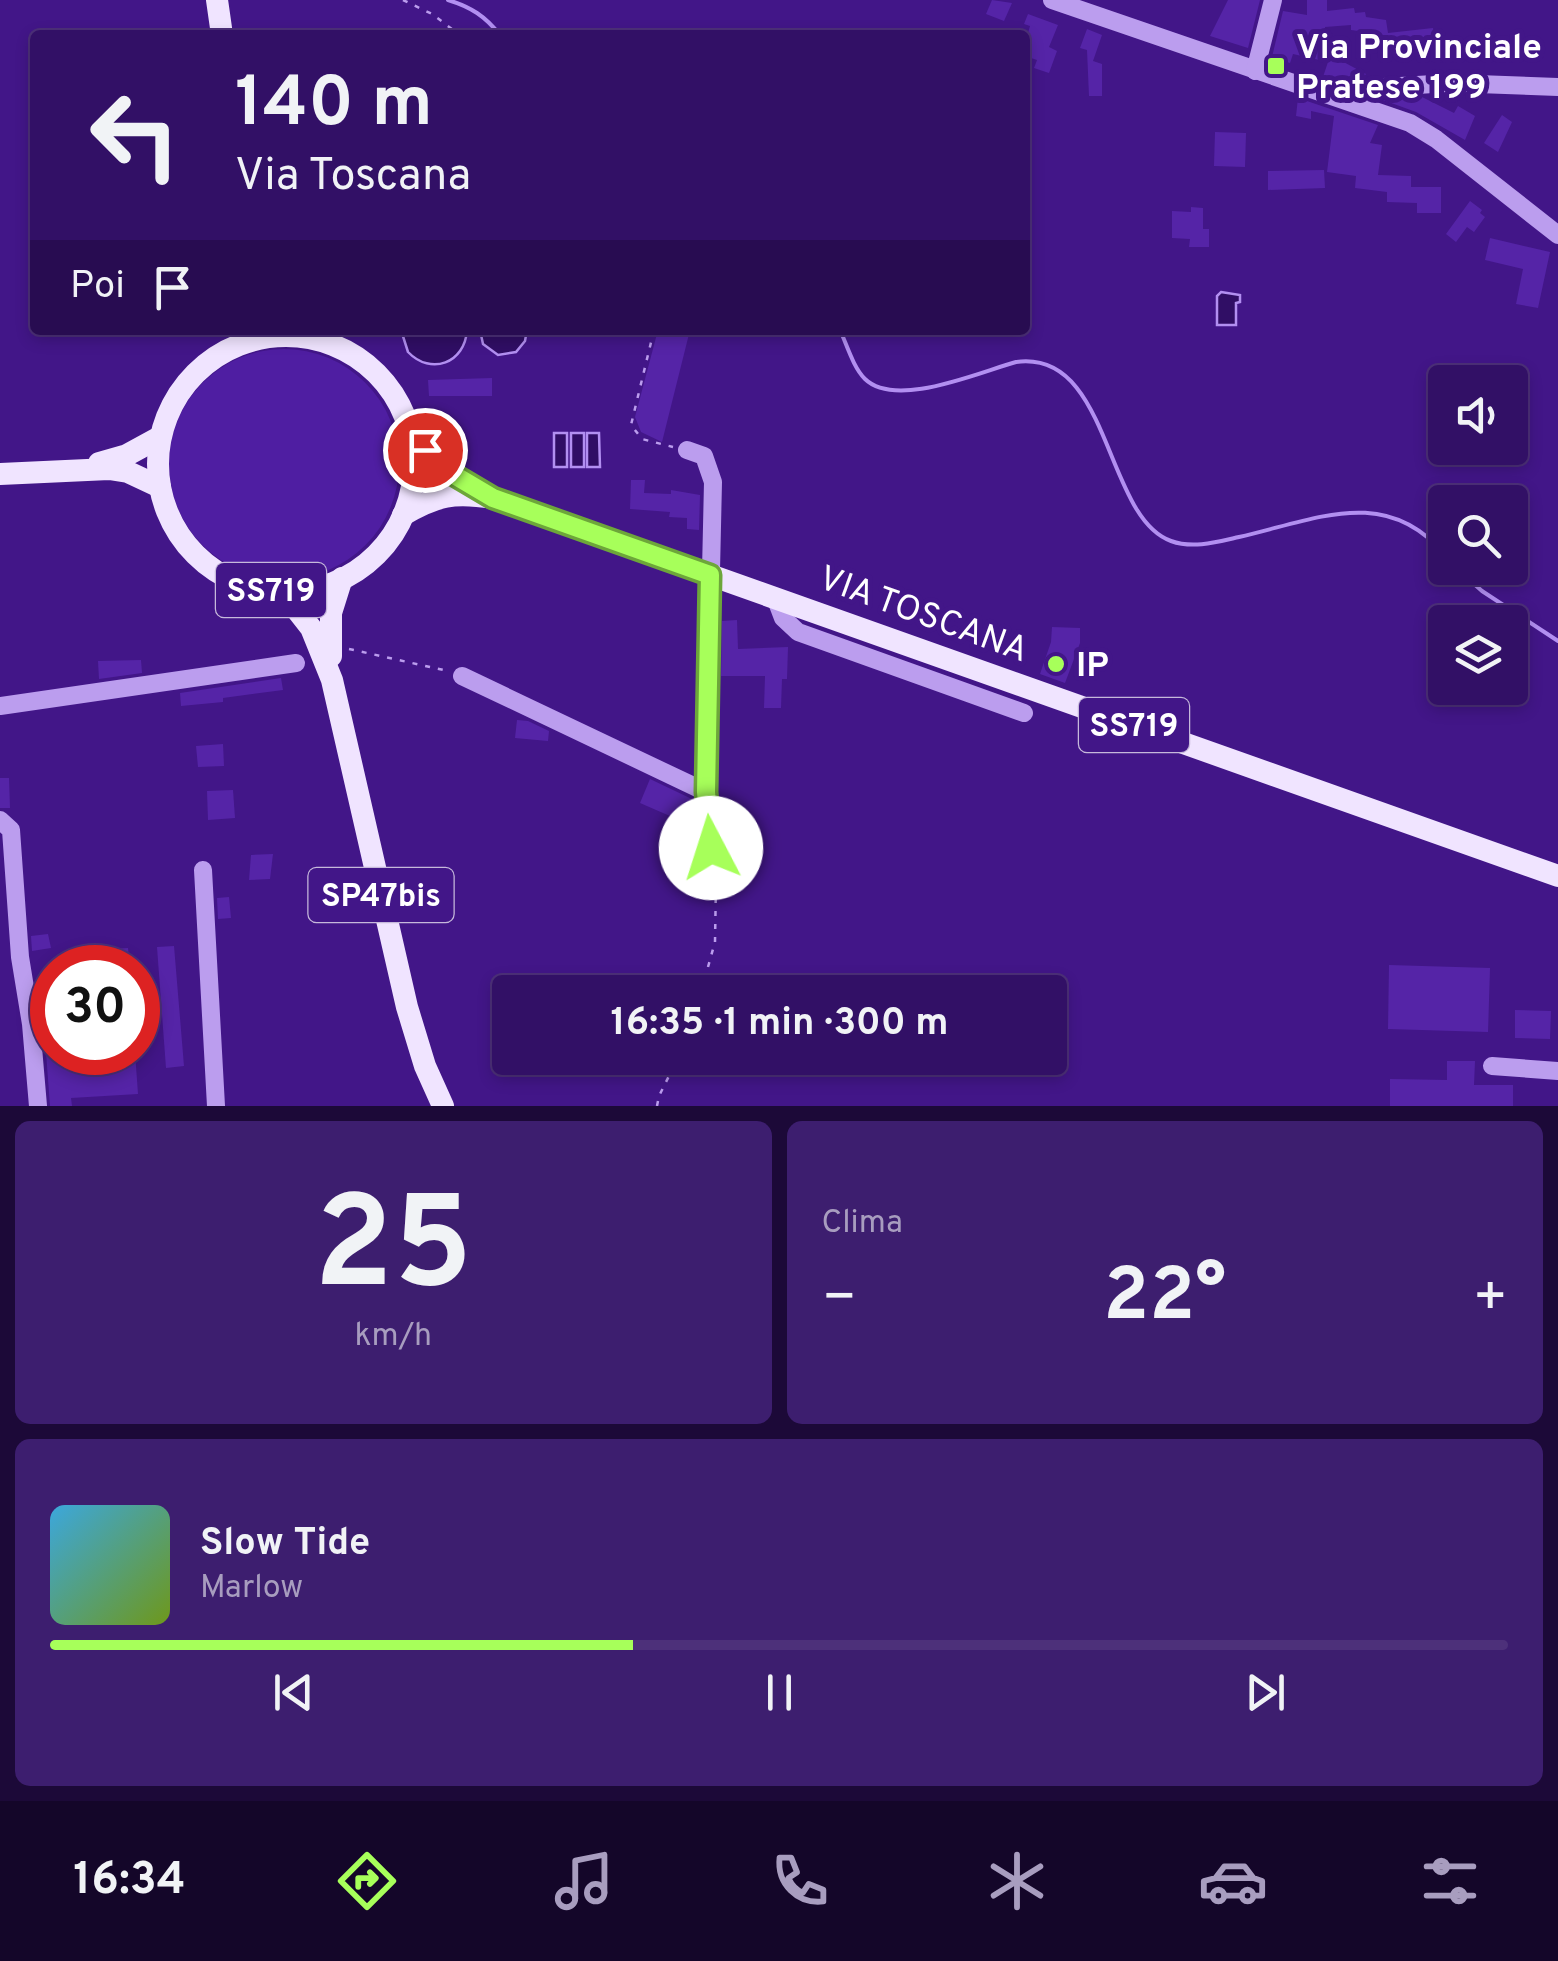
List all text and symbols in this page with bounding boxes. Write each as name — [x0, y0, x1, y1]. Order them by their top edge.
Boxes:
place label: Via Provinciale Pratese 199 — [1296, 27, 1542, 111]
marker: Via Provinciale Pratese 199 — [1265, 55, 1287, 77]
text: 140 m — [235, 62, 433, 151]
icon: left — [70, 70, 200, 200]
text: Via Toscana — [235, 149, 471, 206]
icon: arrive — [145, 260, 200, 315]
text: Poi — [70, 263, 125, 312]
map controls — [1428, 365, 1528, 705]
button: sound — [1428, 365, 1528, 465]
pin — [383, 408, 468, 493]
icon: arrive — [398, 423, 453, 478]
button: search — [1428, 485, 1528, 585]
street label: VIA TOSCANA — [812, 558, 1034, 674]
road number: SS719 — [216, 563, 326, 617]
button: layers — [1428, 605, 1528, 705]
place label: IP — [1076, 645, 1109, 689]
marker: IP — [1045, 653, 1067, 675]
road number: SS719 — [1079, 698, 1189, 752]
position arrow — [659, 796, 763, 900]
road number: SP47bis — [308, 868, 454, 922]
speed limit sign: 30 — [30, 945, 160, 1075]
text: 16:35 · 1 min · 300 m — [610, 1000, 949, 1049]
text: 25 — [314, 1169, 473, 1334]
text: Clima — [822, 1204, 903, 1244]
text: 22° — [1103, 1252, 1226, 1347]
text: − — [822, 1265, 857, 1335]
text: + — [1473, 1265, 1508, 1335]
text: km/h — [354, 1317, 432, 1357]
text: Slow Tide — [200, 1520, 370, 1569]
text: Marlow — [200, 1569, 303, 1609]
icon: previous — [266, 1665, 321, 1720]
icon: pause — [752, 1665, 807, 1720]
icon: next — [1238, 1665, 1293, 1720]
icon: directions — [332, 1846, 402, 1916]
icon: music — [549, 1846, 619, 1916]
icon: phone — [765, 1846, 835, 1916]
icon: climate — [982, 1846, 1052, 1916]
icon: car — [1198, 1846, 1268, 1916]
icon: filters — [1415, 1846, 1485, 1916]
text: 16:34 — [73, 1853, 186, 1910]

